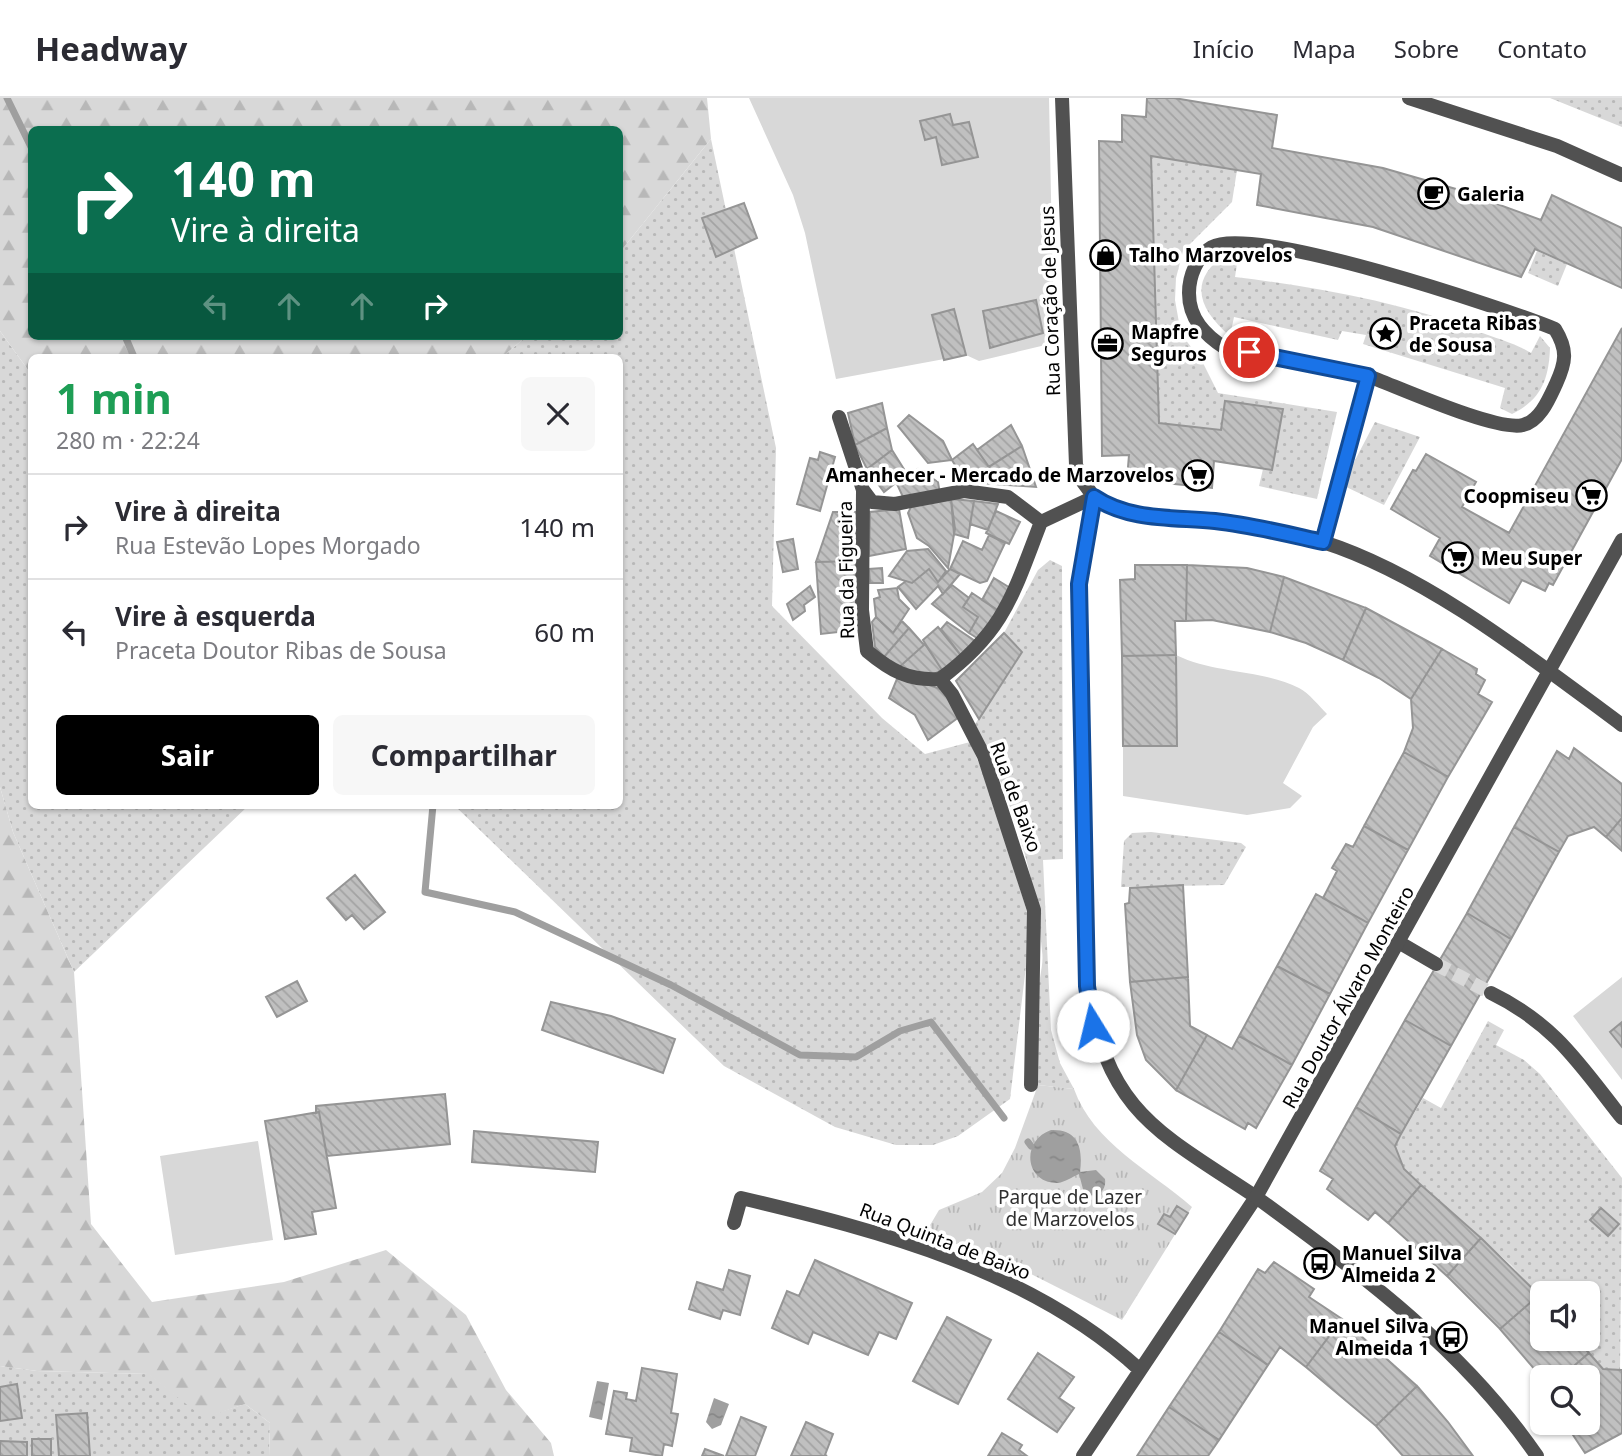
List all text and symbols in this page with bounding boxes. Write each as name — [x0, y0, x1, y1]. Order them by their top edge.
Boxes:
text: Headway — [35, 26, 187, 71]
text: Início — [1193, 32, 1254, 65]
text: Mapa — [1292, 32, 1356, 65]
text: Sobre — [1394, 32, 1459, 65]
text: Contato — [1497, 32, 1587, 65]
text: 140 m — [171, 145, 316, 211]
icon: right — [56, 154, 147, 245]
cafe icon: Galeria — [1417, 177, 1451, 211]
place label: Galeria — [1457, 181, 1525, 207]
street label: Rua Coração de Jesus — [1034, 206, 1066, 396]
text: Vire à direita — [171, 208, 360, 251]
shop icon: Talho Marzovelos — [1089, 238, 1123, 272]
place label: Talho Marzovelos — [1129, 242, 1293, 268]
icon: left — [197, 287, 235, 325]
icon: ahead — [270, 287, 308, 325]
icon: ahead — [343, 287, 381, 325]
icon: right — [416, 287, 454, 325]
place label: Praceta Ribas de Sousa — [1409, 310, 1537, 358]
place icon: Praceta Ribas de Sousa — [1369, 317, 1403, 351]
place label: Mapfre Seguros — [1131, 319, 1207, 367]
pin — [1219, 322, 1279, 382]
office icon: Mapfre Seguros — [1091, 326, 1125, 360]
icon: arrive — [1230, 333, 1268, 371]
text: 1 min — [56, 369, 172, 426]
button: close — [521, 377, 595, 451]
text: 280 m · 22:24 — [56, 424, 200, 456]
supermarket icon: Amanhecer - Mercado de Marzovelos — [1180, 458, 1214, 492]
place label: Amanhecer - Mercado de Marzovelos — [826, 462, 1174, 488]
supermarket icon: Coopmiseu — [1575, 479, 1609, 513]
place label: Coopmiseu — [1464, 483, 1569, 509]
text: Vire à direita — [115, 493, 281, 529]
street label: Rua da Figueira — [832, 501, 860, 639]
icon: right — [56, 508, 94, 546]
text: 140 m — [519, 509, 595, 545]
text: Rua Estevão Lopes Morgado — [115, 529, 421, 561]
supermarket icon: Meu Super — [1441, 541, 1475, 575]
place label: Meu Super — [1481, 545, 1583, 571]
text: Vire à esquerda — [115, 598, 316, 634]
icon: left — [56, 613, 94, 651]
text: 60 m — [534, 614, 595, 650]
text: Praceta Doutor Ribas de Sousa — [115, 634, 447, 666]
button: Sair — [56, 715, 319, 795]
button: Compartilhar — [333, 715, 595, 795]
street label: Rua de Baixo — [984, 738, 1048, 856]
street label: Rua Doutor Álvaro Monteiro — [1276, 881, 1420, 1113]
position arrow — [1056, 989, 1130, 1063]
park label: Parque de Lazer de Marzovelos — [998, 1184, 1142, 1232]
street label: Rua Quinta de Baixo — [856, 1196, 1034, 1286]
place label: Manuel Silva Almeida 2 — [1342, 1240, 1462, 1288]
bus stop icon: Manuel Silva Almeida 2 — [1302, 1247, 1336, 1281]
map controls — [1530, 1281, 1600, 1435]
button: sound — [1530, 1281, 1600, 1351]
place label: Manuel Silva Almeida 1 — [1309, 1313, 1429, 1361]
bus stop icon: Manuel Silva Almeida 1 — [1435, 1320, 1469, 1354]
button: search — [1530, 1365, 1600, 1435]

